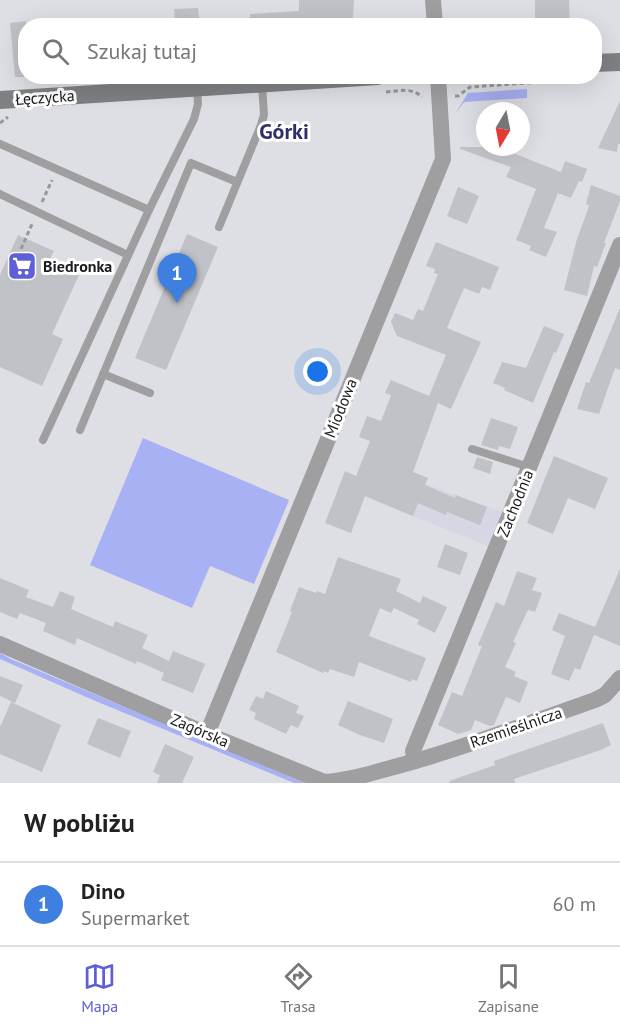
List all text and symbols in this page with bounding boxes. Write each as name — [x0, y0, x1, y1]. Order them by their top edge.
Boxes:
search box — [18, 18, 602, 84]
icon: search — [39, 35, 72, 68]
text: Szukaj tutaj — [87, 37, 197, 65]
street label: Łęczycka — [15, 85, 75, 109]
north arrow — [476, 102, 530, 156]
district label: Górki — [259, 117, 309, 145]
supermarket icon: Biedronka — [6, 250, 38, 282]
pin: 1 — [158, 254, 196, 303]
place label: Biedronka — [43, 256, 112, 276]
your location — [303, 357, 332, 386]
street label: Miodowa — [319, 375, 361, 441]
street label: Zachodnia — [493, 467, 537, 539]
street label: Rzemieślnicza — [467, 702, 565, 752]
street label: Zagórska — [168, 709, 232, 751]
text: W pobliżu — [24, 806, 135, 839]
text: Dino — [81, 877, 125, 905]
text: 1 — [38, 891, 49, 917]
text: 60 m — [553, 891, 596, 917]
text: Supermarket — [81, 905, 189, 931]
tab: Mapa — [81, 960, 118, 1016]
tab: Trasa — [281, 960, 316, 1016]
tab: Zapisane — [478, 960, 539, 1016]

